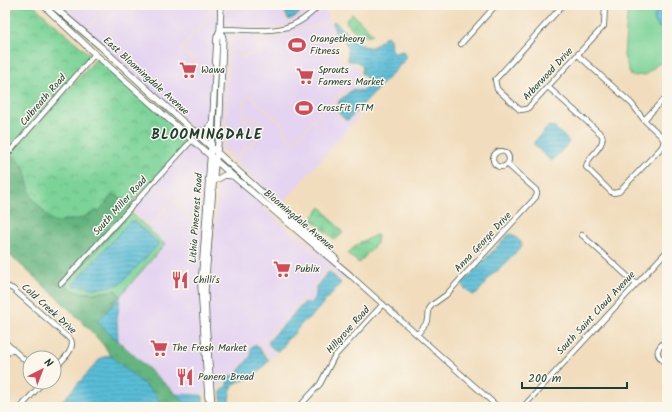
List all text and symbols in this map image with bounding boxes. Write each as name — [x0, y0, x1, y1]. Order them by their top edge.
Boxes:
place label: Orangetheory Fitness — [310, 31, 365, 59]
street label: East Bloomingdale Avenue — [99, 33, 193, 119]
sports icon: Orangetheory Fitness — [287, 35, 307, 55]
street label: Arborwood Drive — [519, 43, 577, 104]
supermarket icon: Wawa — [178, 60, 198, 80]
place label: Wawa — [201, 62, 225, 78]
place label: Sprouts Farmers Market — [318, 62, 384, 90]
supermarket icon: Sprouts Farmers Market — [295, 66, 315, 86]
street label: Culbreath Road — [16, 70, 71, 130]
sports icon: CrossFit FTM — [294, 98, 314, 118]
place label: CrossFit FTM — [317, 100, 373, 116]
district label: BLOOMINGDALE — [151, 124, 263, 146]
street label: Lithia Pinecrest Road — [185, 171, 207, 264]
street label: South Miller Road — [89, 172, 152, 239]
street label: Bloomingdale Avenue — [260, 185, 338, 255]
street label: Anna George Drive — [451, 208, 516, 276]
supermarket icon: Publix — [272, 259, 292, 279]
place label: Publix — [295, 261, 320, 277]
street label: South Saint Cloud Avenue — [553, 267, 640, 359]
restaurant icon: Chilli's — [170, 270, 190, 290]
place label: Chilli's — [193, 272, 220, 288]
street label: Cold Creek Drive — [18, 280, 81, 339]
street label: Hillgrove Road — [322, 302, 374, 357]
supermarket icon: The Fresh Market — [149, 338, 169, 358]
place label: The Fresh Market — [172, 340, 247, 356]
north arrow — [22, 350, 62, 390]
text: N — [39, 354, 57, 372]
scale bar — [522, 364, 627, 390]
restaurant icon: Panera Bread — [175, 367, 195, 387]
place label: Panera Bread — [198, 369, 255, 385]
text: 200 m — [528, 369, 562, 388]

